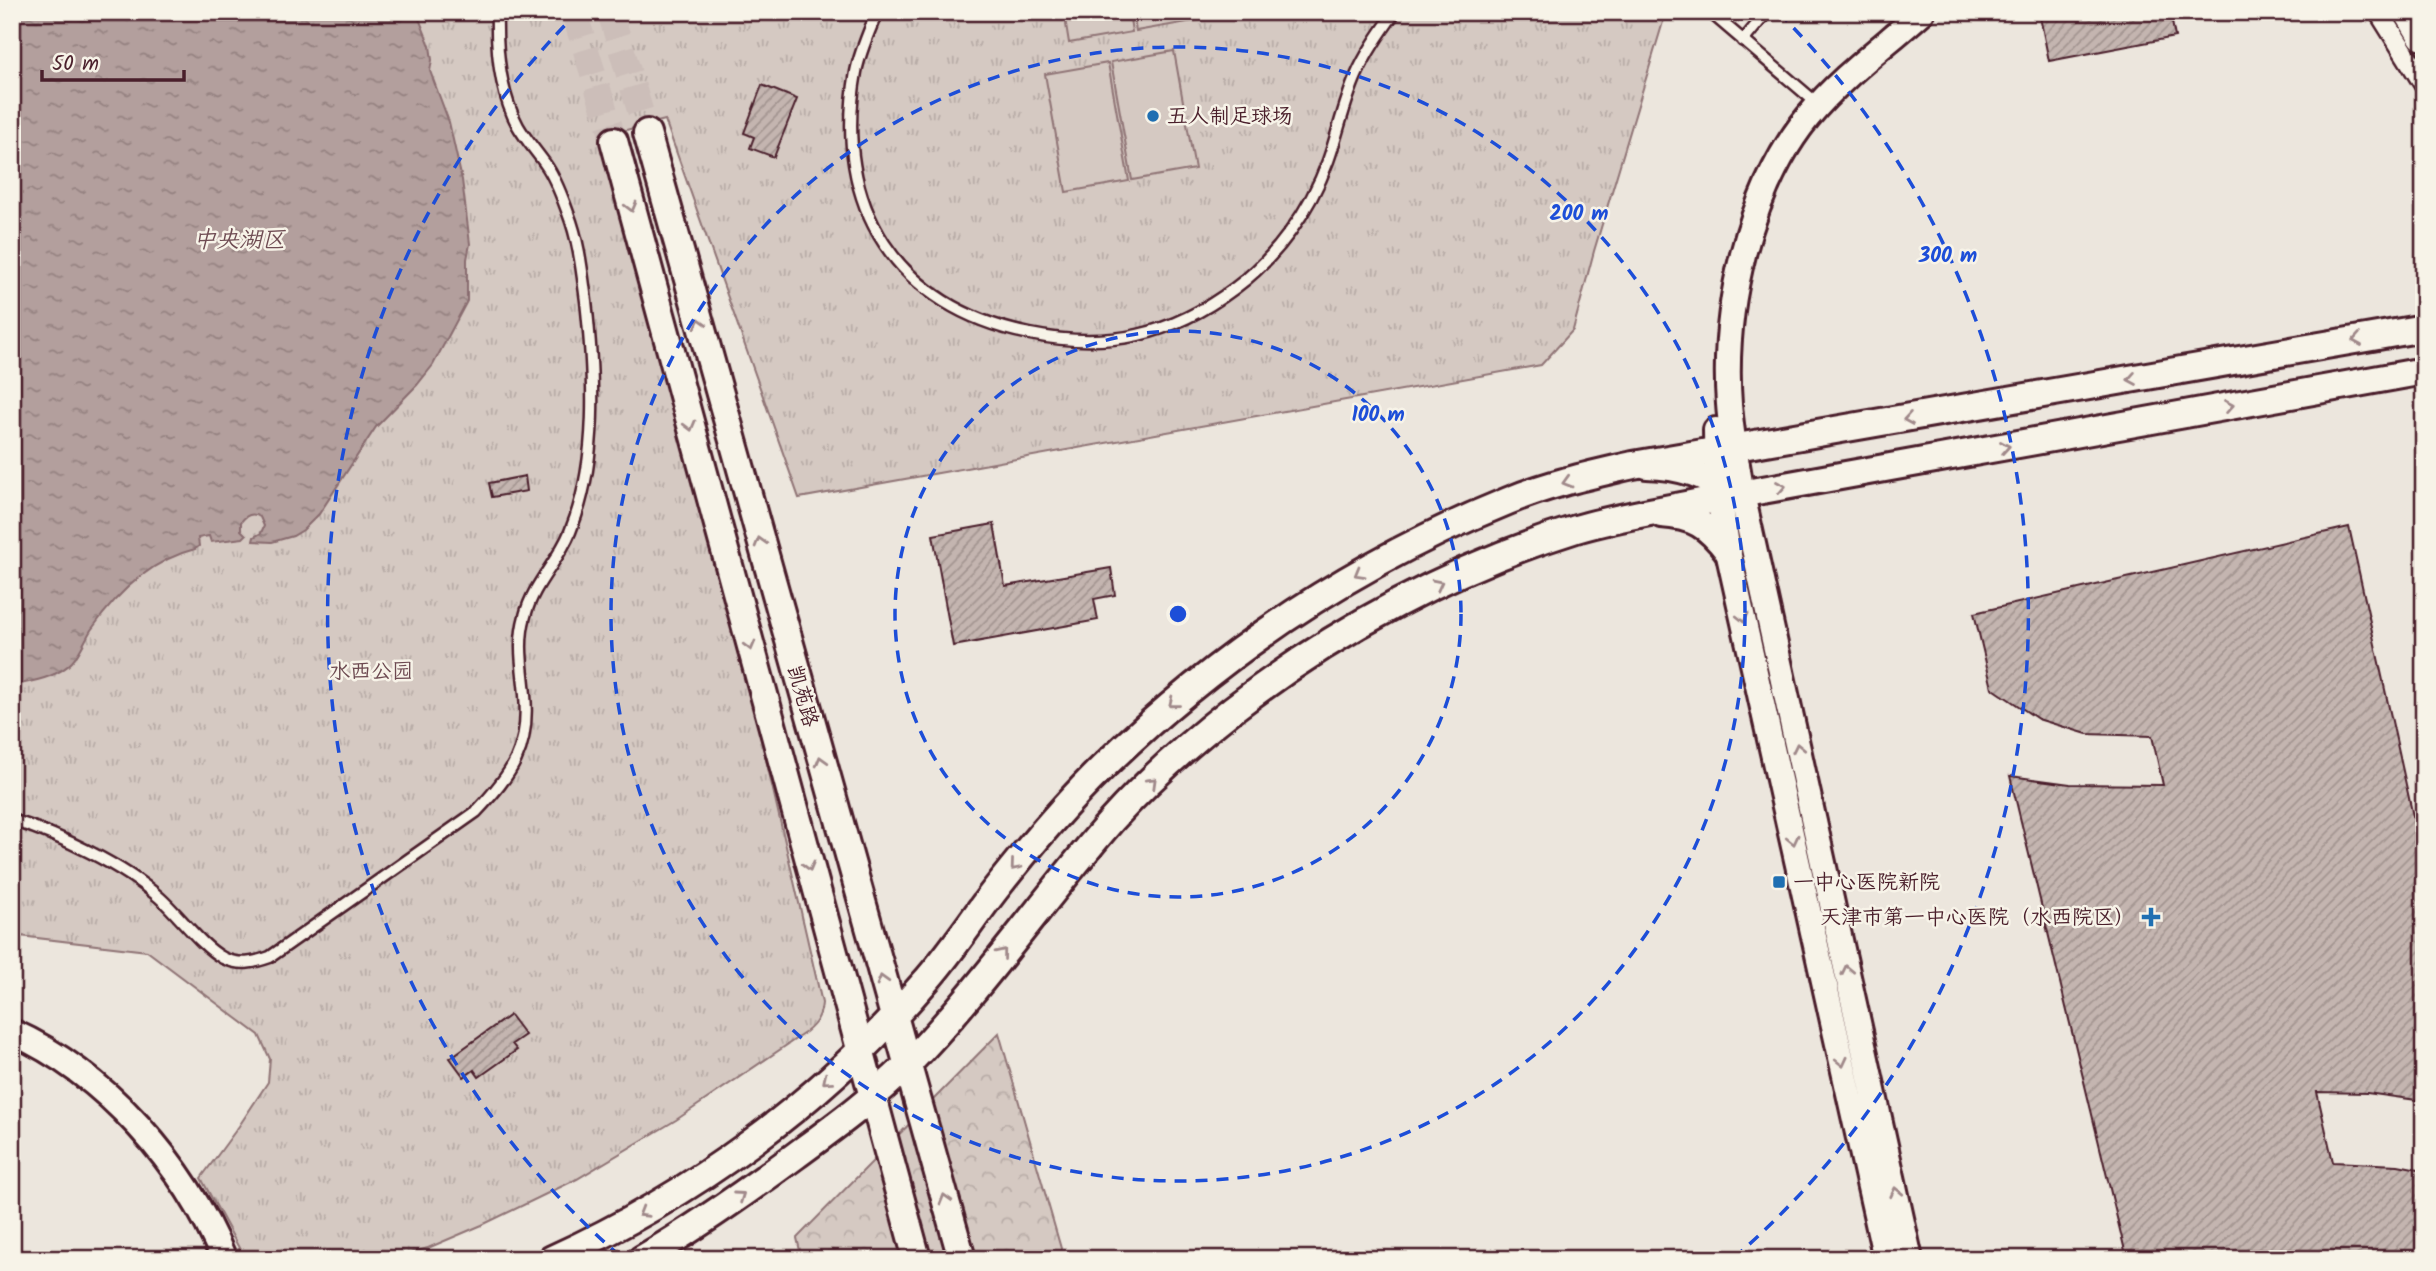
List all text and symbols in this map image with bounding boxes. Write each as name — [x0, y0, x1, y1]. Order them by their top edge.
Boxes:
scale bar — [42, 38, 184, 82]
text: 50 m — [52, 48, 99, 81]
place label: 五人制足球场 — [1167, 101, 1293, 134]
marker: 五人制足球场 — [1145, 108, 1161, 124]
text: 200 m — [1549, 198, 1609, 231]
one-way arrow — [623, 200, 637, 212]
water label: 中央湖区 — [193, 223, 286, 259]
text: 300 m — [1918, 240, 1977, 273]
one-way arrow — [693, 317, 708, 329]
one-way arrow — [2351, 331, 2363, 346]
one-way arrow — [2127, 371, 2138, 386]
text: 100 m — [1351, 399, 1405, 432]
one-way arrow — [2223, 400, 2235, 415]
one-way arrow — [1903, 410, 1915, 425]
one-way arrow — [682, 420, 697, 432]
one-way arrow — [1999, 440, 2011, 455]
one-way arrow — [1561, 473, 1573, 488]
one-way arrow — [1775, 480, 1787, 495]
one-way arrow — [754, 536, 769, 548]
one-way arrow — [1354, 565, 1367, 578]
one-way arrow — [1431, 579, 1443, 593]
centre of rings — [1166, 602, 1190, 626]
one-way arrow — [1734, 612, 1749, 624]
one-way arrow — [741, 640, 756, 652]
park label: 水西公园 — [329, 656, 413, 689]
street label: 凯苑路 — [777, 662, 826, 731]
one-way arrow — [1169, 695, 1182, 707]
one-way arrow — [1792, 742, 1807, 754]
one-way arrow — [815, 755, 830, 767]
one-way arrow — [1143, 777, 1156, 790]
one-way arrow — [1784, 834, 1799, 846]
one-way arrow — [1011, 858, 1023, 871]
one-way arrow — [801, 859, 815, 871]
place label: 一中心医院新院 — [1793, 867, 1940, 900]
marker: 一中心医院新院 — [1771, 874, 1787, 890]
place label: 天津市第一中心医院（水西院区） — [1820, 902, 2135, 935]
marker: 天津市第一中心医院（水西院区） — [2141, 907, 2161, 927]
one-way arrow — [994, 949, 1007, 961]
one-way arrow — [1841, 964, 1855, 976]
one-way arrow — [876, 975, 891, 987]
one-way arrow — [1834, 1056, 1849, 1068]
one-way arrow — [822, 1072, 835, 1084]
one-way arrow — [1889, 1186, 1904, 1198]
one-way arrow — [732, 1192, 745, 1204]
one-way arrow — [939, 1194, 954, 1206]
one-way arrow — [637, 1205, 650, 1218]

